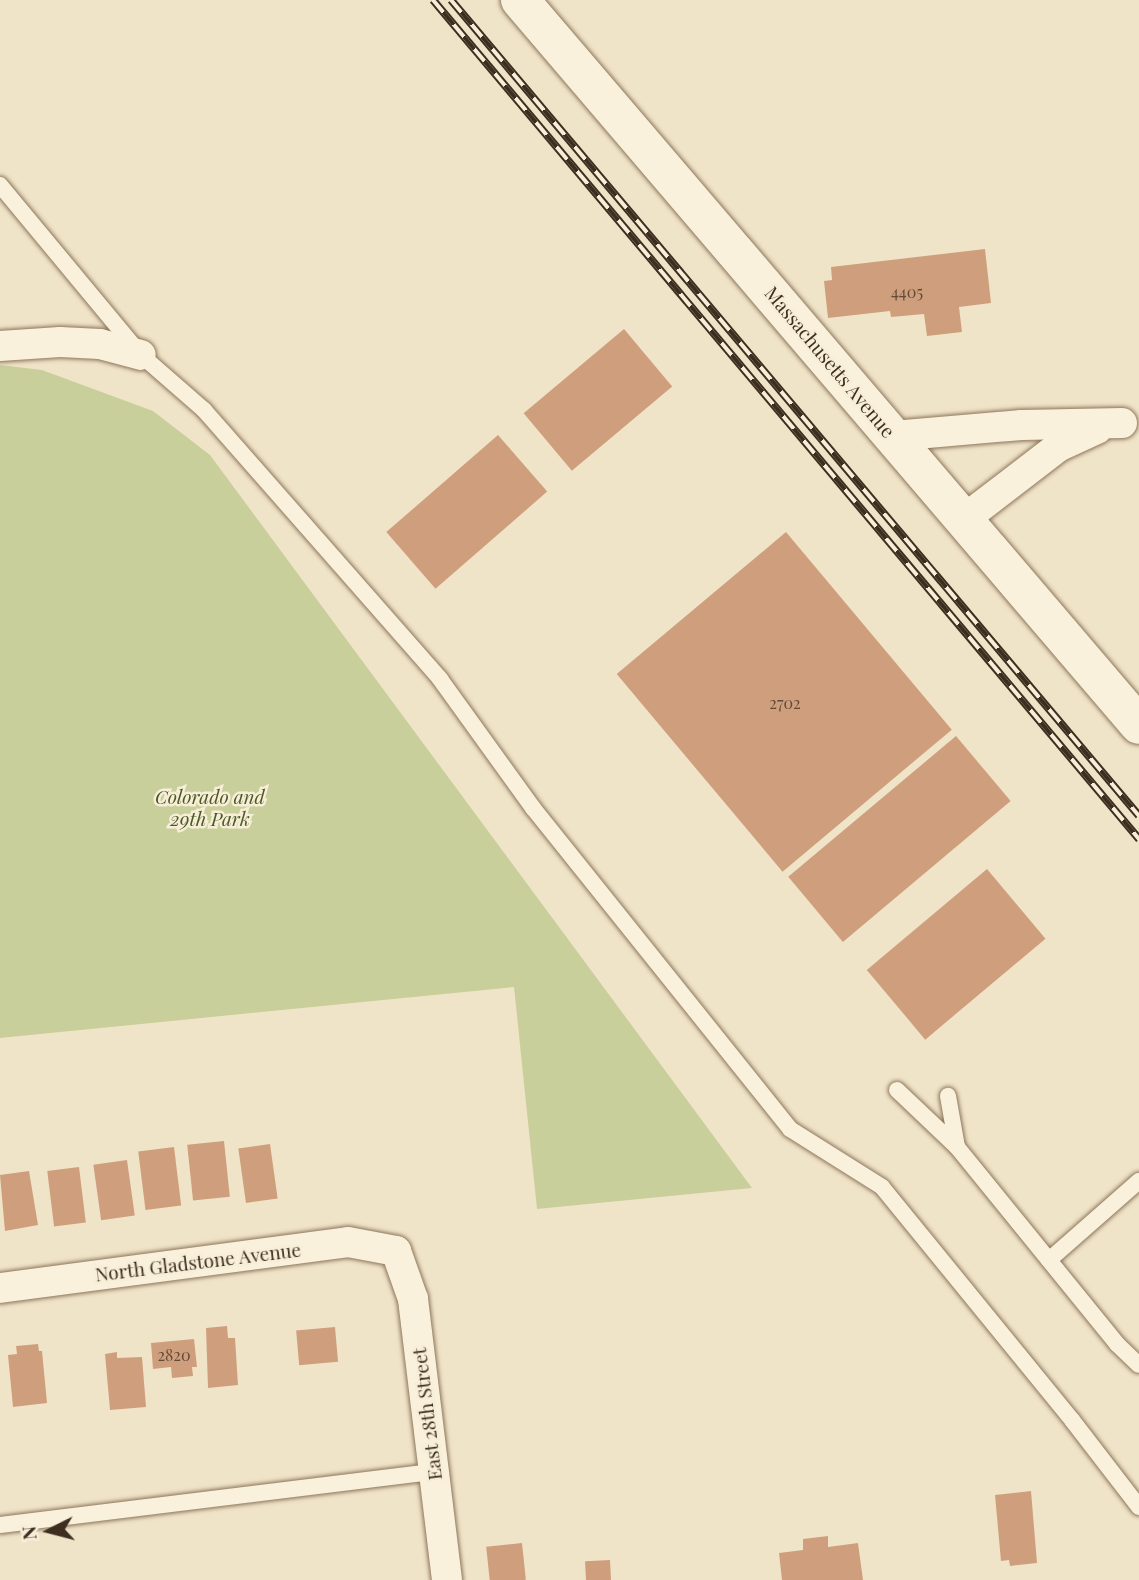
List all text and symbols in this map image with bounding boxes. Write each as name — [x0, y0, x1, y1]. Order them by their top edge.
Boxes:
street label: Massachusetts Avenue — [760, 282, 900, 442]
house number: 4405 — [891, 282, 923, 302]
house number: 2702 — [769, 693, 801, 713]
park label: Colorado and 29th Park — [155, 786, 265, 830]
street label: North Gladstone Avenue — [93, 1238, 303, 1286]
house number: 2820 — [157, 1345, 191, 1365]
street label: East 28th Street — [408, 1346, 446, 1482]
north arrow — [14, 1496, 84, 1566]
text: N — [14, 1525, 42, 1541]

